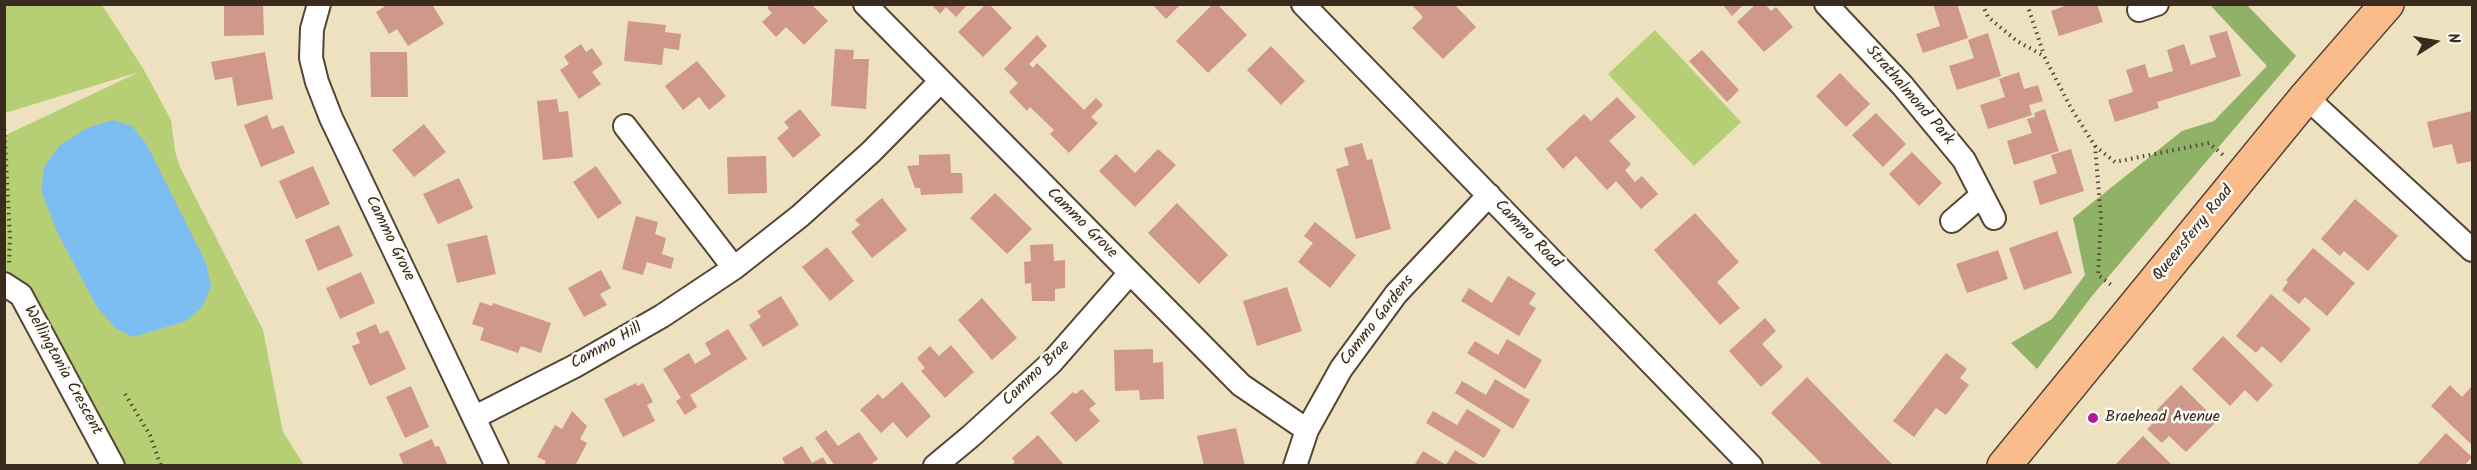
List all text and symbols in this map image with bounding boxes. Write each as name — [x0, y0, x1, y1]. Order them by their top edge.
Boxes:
north arrow — [2405, 12, 2465, 72]
text: N — [2440, 31, 2466, 46]
street label: Strathalmond Park — [1861, 42, 1957, 150]
street label: Queensferry Road — [2150, 182, 2238, 286]
street label: Cammo Grove — [1042, 185, 1120, 263]
street label: Cammo Grove — [360, 193, 418, 285]
street label: Cammo Road — [1489, 197, 1565, 273]
street label: Cammo Gardens — [1337, 272, 1419, 370]
street label: Wellingtonia Crescent — [18, 303, 106, 439]
street label: Cammo Hill — [568, 320, 646, 374]
street label: Cammo Brae — [999, 337, 1075, 411]
place label: Braehead Avenue — [2105, 408, 2220, 428]
marker: Braehead Avenue — [2086, 411, 2100, 425]

